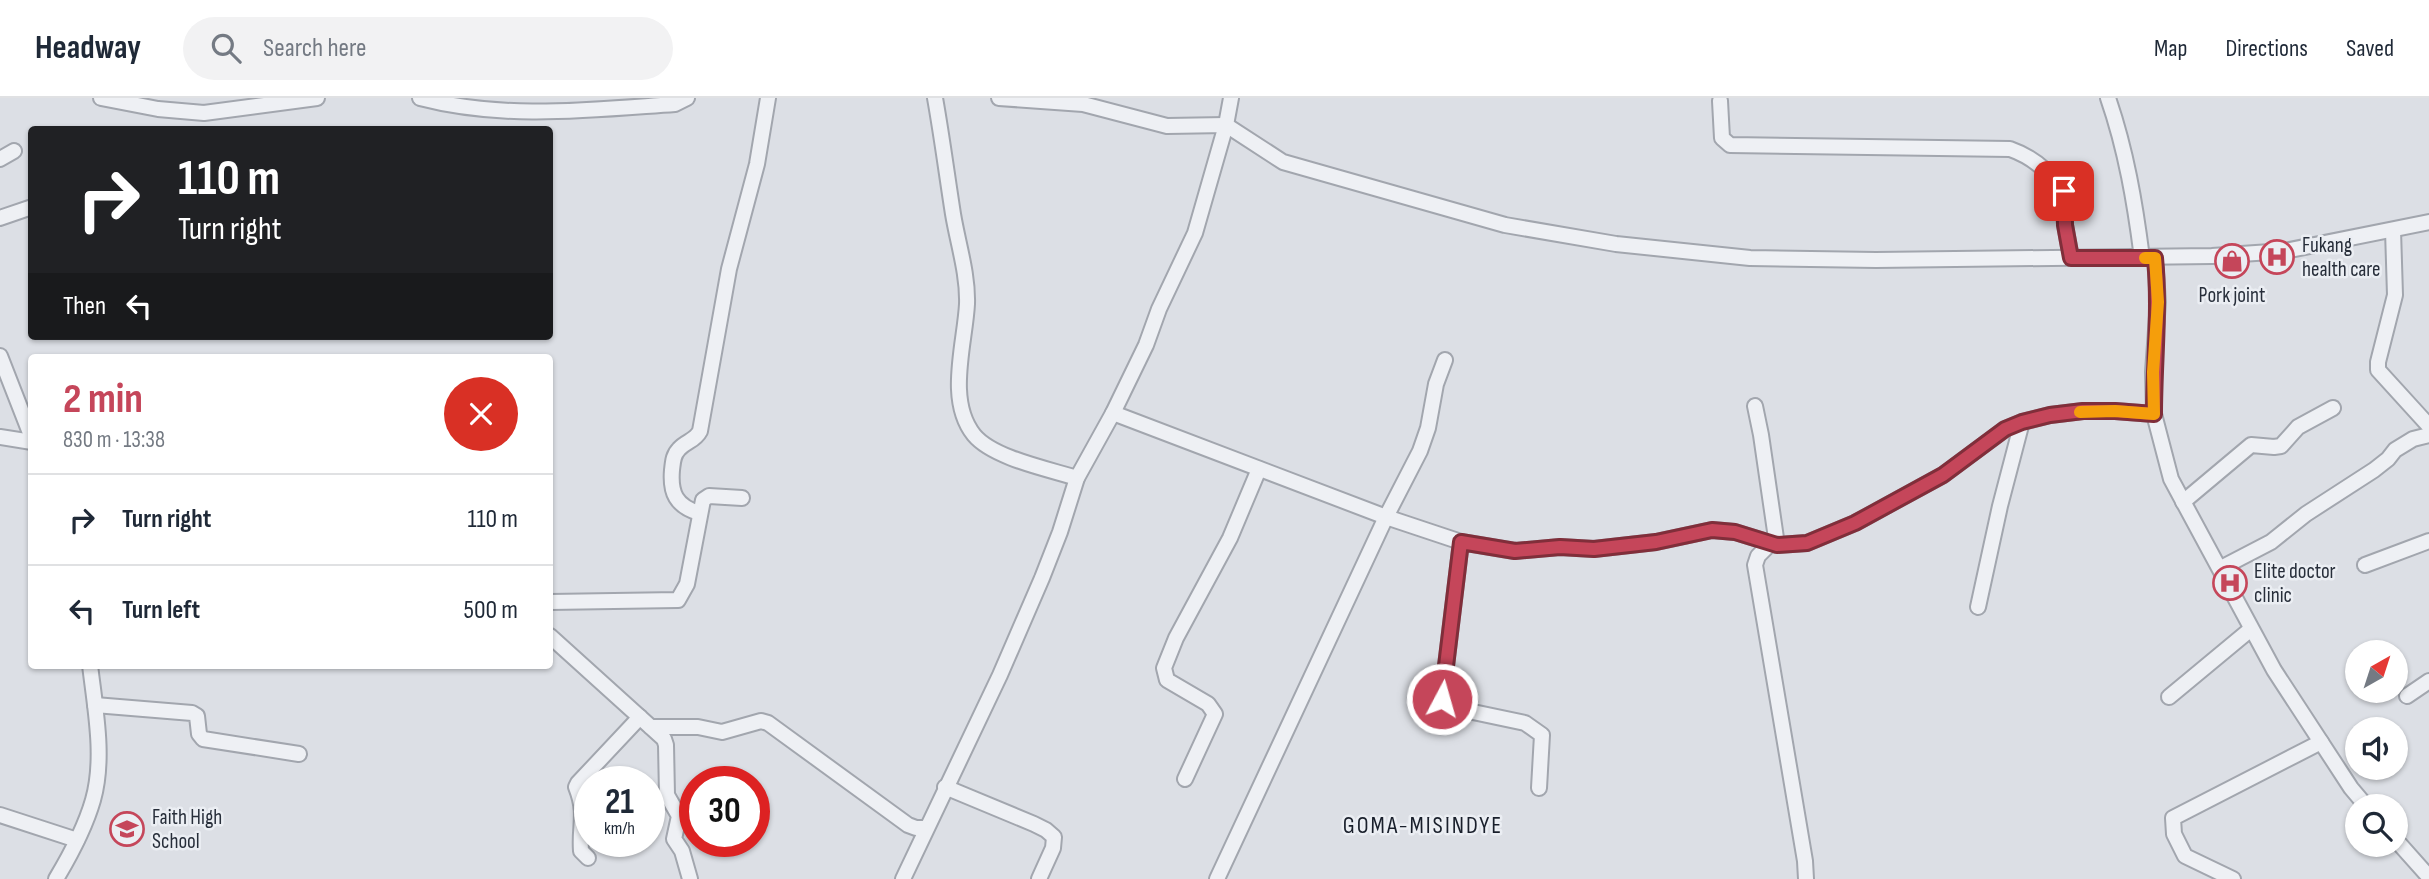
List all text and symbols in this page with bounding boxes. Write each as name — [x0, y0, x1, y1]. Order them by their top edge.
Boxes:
search box — [183, 17, 673, 80]
text: Headway — [35, 28, 141, 68]
icon: search — [207, 29, 245, 67]
text: Search here — [263, 33, 366, 64]
text: Map — [2154, 34, 2187, 63]
text: Directions — [2225, 34, 2308, 63]
text: Saved — [2346, 34, 2394, 63]
text: 110 m — [178, 150, 280, 209]
icon: right — [63, 154, 154, 245]
pin — [2034, 161, 2094, 221]
icon: arrive — [2045, 172, 2083, 210]
text: Turn right — [178, 210, 282, 249]
place label: Fukang health care — [2302, 233, 2381, 282]
hospital icon: Fukang health care — [2258, 238, 2296, 276]
shop icon: Pork joint — [2213, 242, 2251, 280]
place label: Pork joint — [2199, 283, 2265, 308]
icon: left — [120, 287, 158, 325]
text: Then — [63, 291, 106, 322]
text: 2 min — [63, 374, 143, 425]
button: close — [444, 377, 518, 451]
text: 830 m · 13:38 — [63, 426, 165, 454]
icon: right — [63, 501, 101, 539]
text: Turn right — [122, 504, 211, 535]
text: 110 m — [467, 504, 518, 535]
place label: Elite doctor clinic — [2254, 559, 2336, 608]
hospital icon: Elite doctor clinic — [2211, 564, 2249, 602]
icon: left — [63, 592, 101, 630]
text: Turn left — [122, 595, 200, 626]
text: 500 m — [464, 595, 518, 626]
north arrow — [2345, 640, 2408, 704]
map controls — [2345, 640, 2408, 857]
position arrow — [1405, 662, 1479, 736]
button: sound — [2345, 717, 2408, 780]
speed limit sign: 30 — [679, 766, 770, 857]
text: 21 — [605, 781, 634, 824]
button: search — [2345, 794, 2408, 857]
place label: Faith High School — [152, 805, 222, 854]
school or university icon: Faith High School — [108, 810, 146, 848]
district label: GOMA-MISINDYE — [1343, 811, 1503, 840]
text: km/h — [604, 818, 635, 839]

